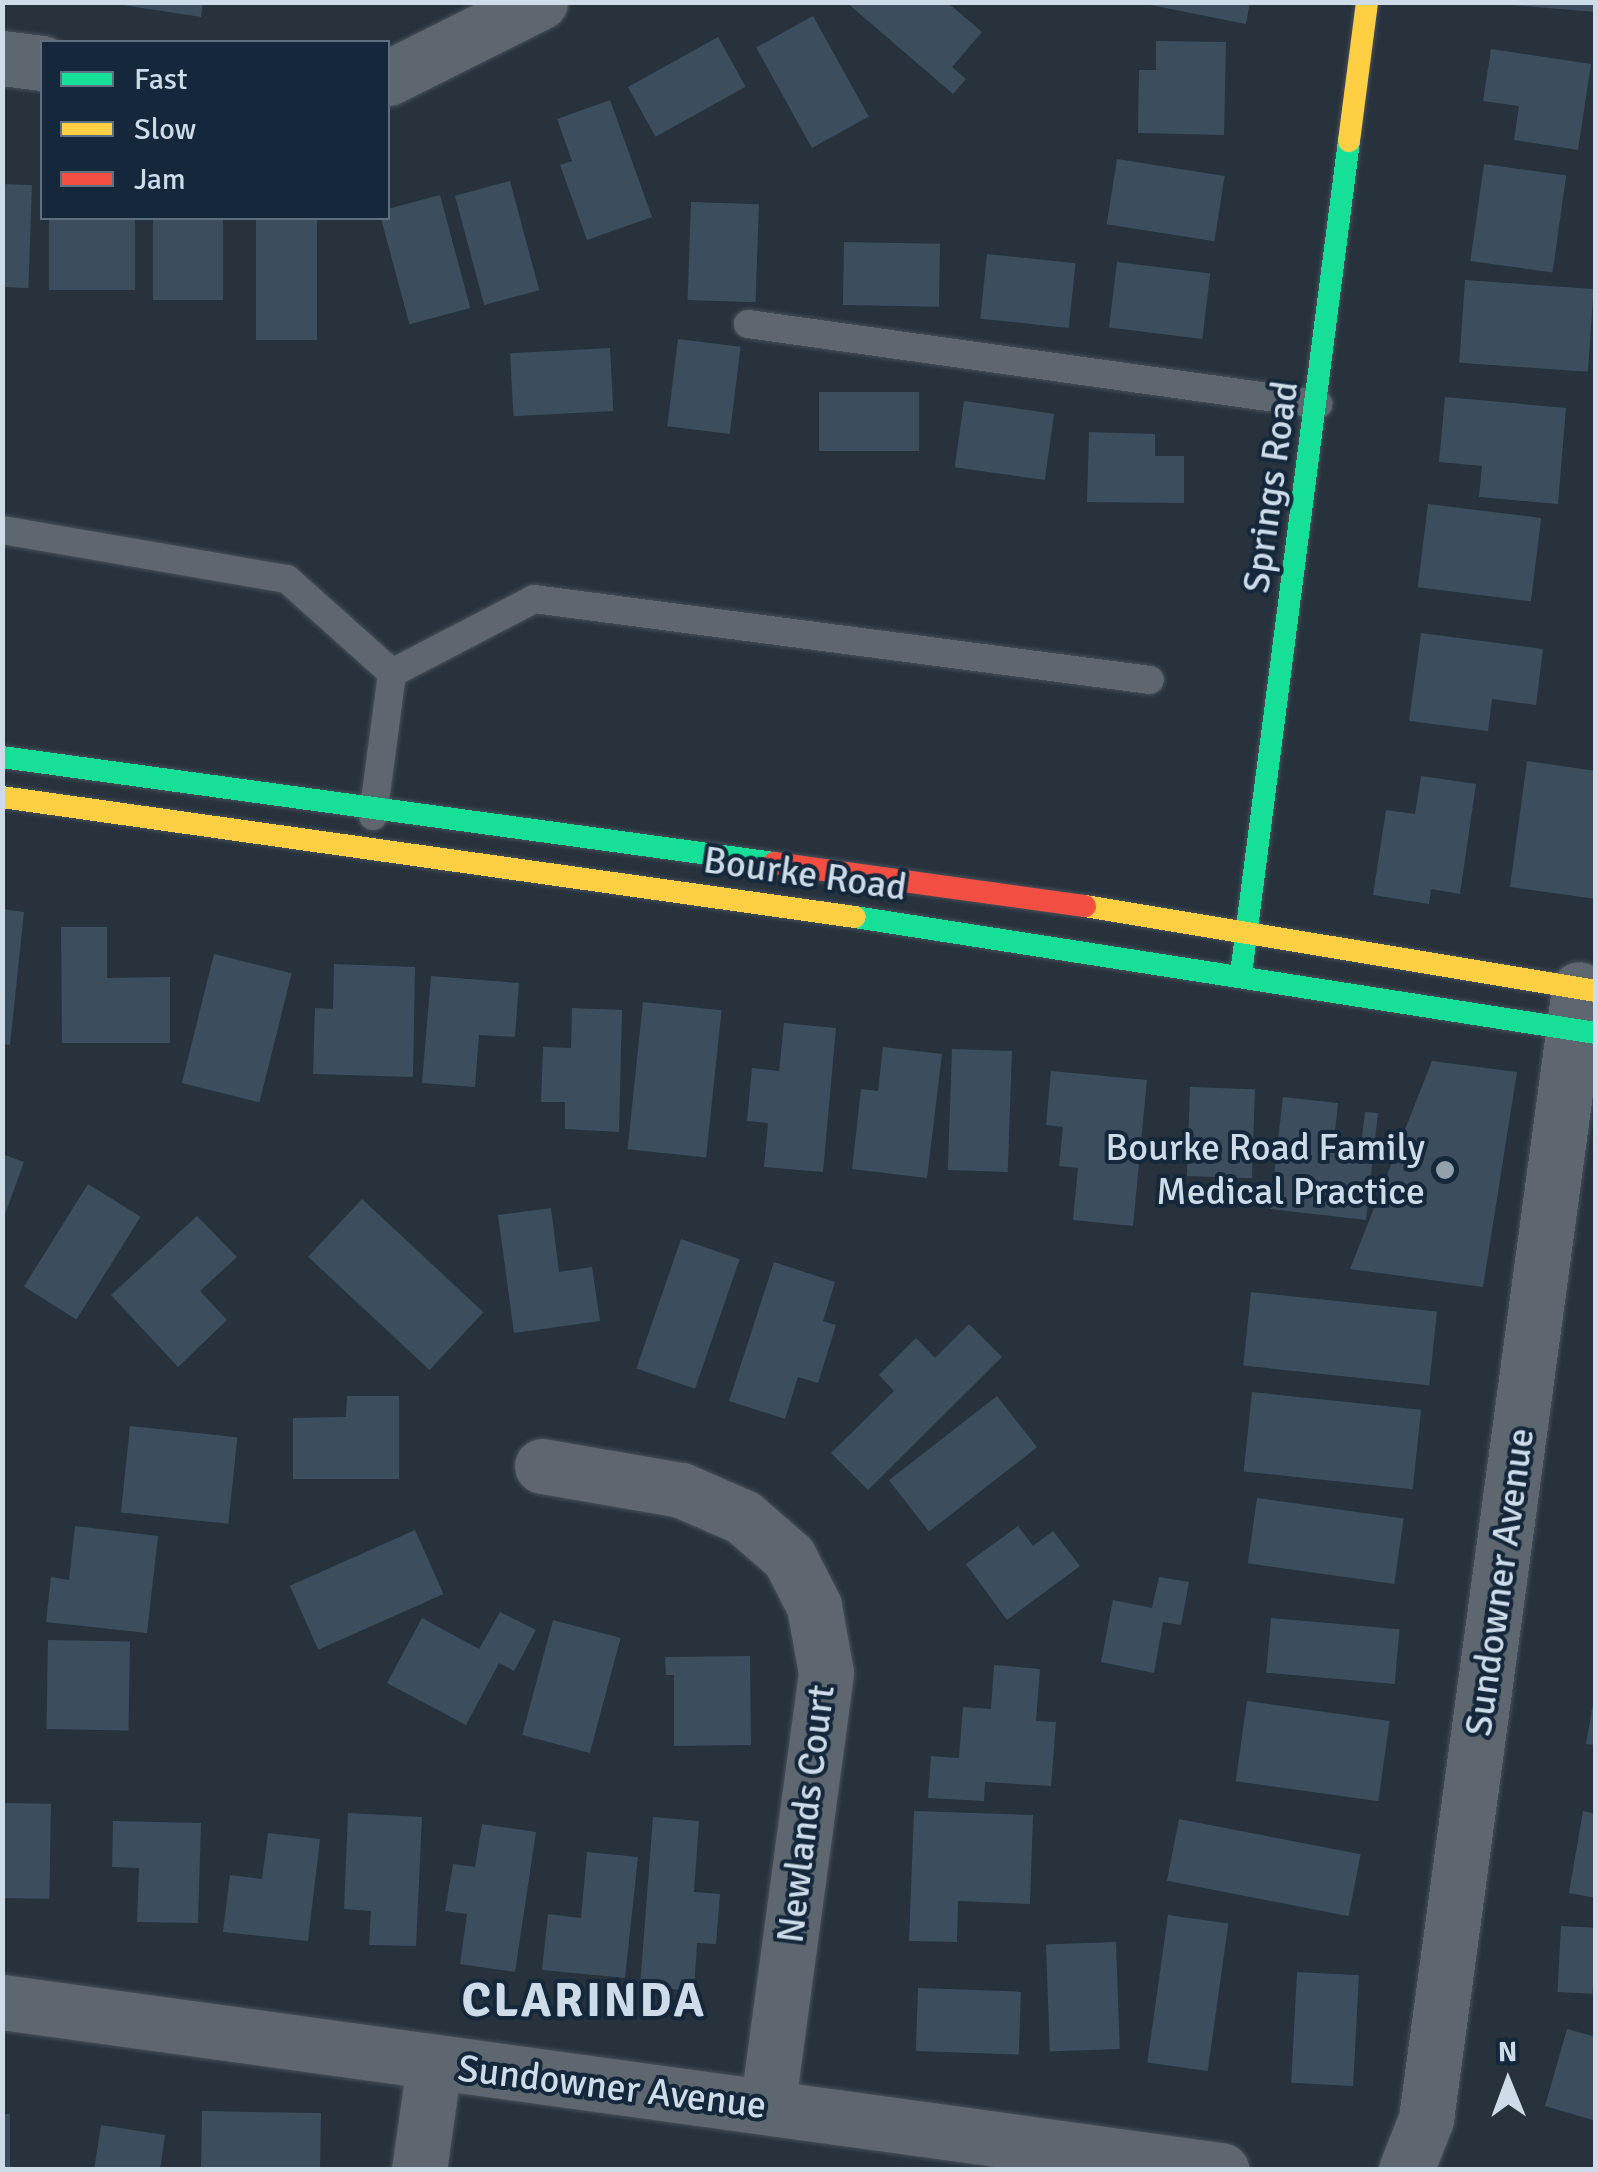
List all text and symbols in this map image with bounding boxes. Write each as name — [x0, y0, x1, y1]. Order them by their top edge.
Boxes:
legend — [40, 40, 390, 220]
text: Fast — [134, 61, 187, 98]
text: Slow — [134, 111, 196, 148]
text: Jam — [134, 161, 186, 198]
street label: Springs Road — [1234, 378, 1308, 596]
street label: Bourke Road — [701, 837, 909, 911]
place label: Bourke Road Family Medical Practice — [1105, 1125, 1425, 1214]
marker: Bourke Road Family Medical Practice — [1434, 1159, 1456, 1181]
street label: Sundowner Avenue — [1456, 1425, 1544, 1739]
street label: Newlands Court — [768, 1682, 844, 1946]
district label: CLARINDA — [461, 1972, 707, 2030]
north arrow — [1458, 2032, 1558, 2132]
text: N — [1497, 2035, 1518, 2069]
street label: Sundowner Avenue — [455, 2045, 769, 2129]

